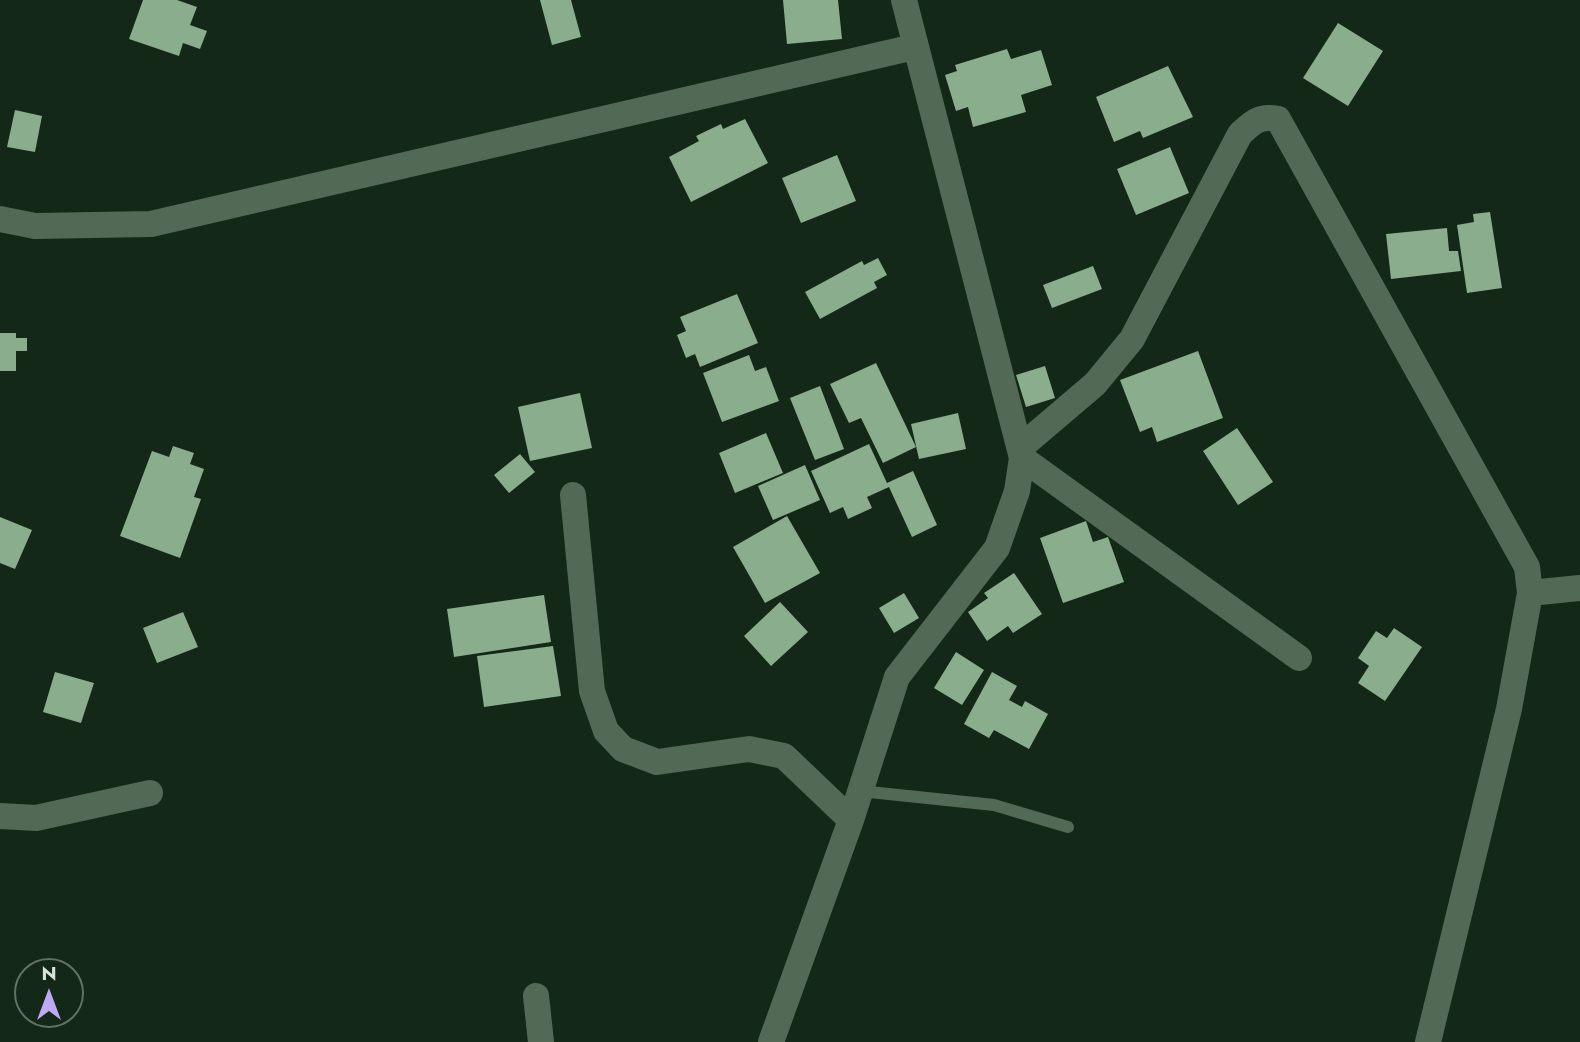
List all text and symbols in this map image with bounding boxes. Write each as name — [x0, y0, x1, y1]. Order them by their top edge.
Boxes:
north arrow — [14, 958, 84, 1028]
text: N — [41, 960, 57, 987]

